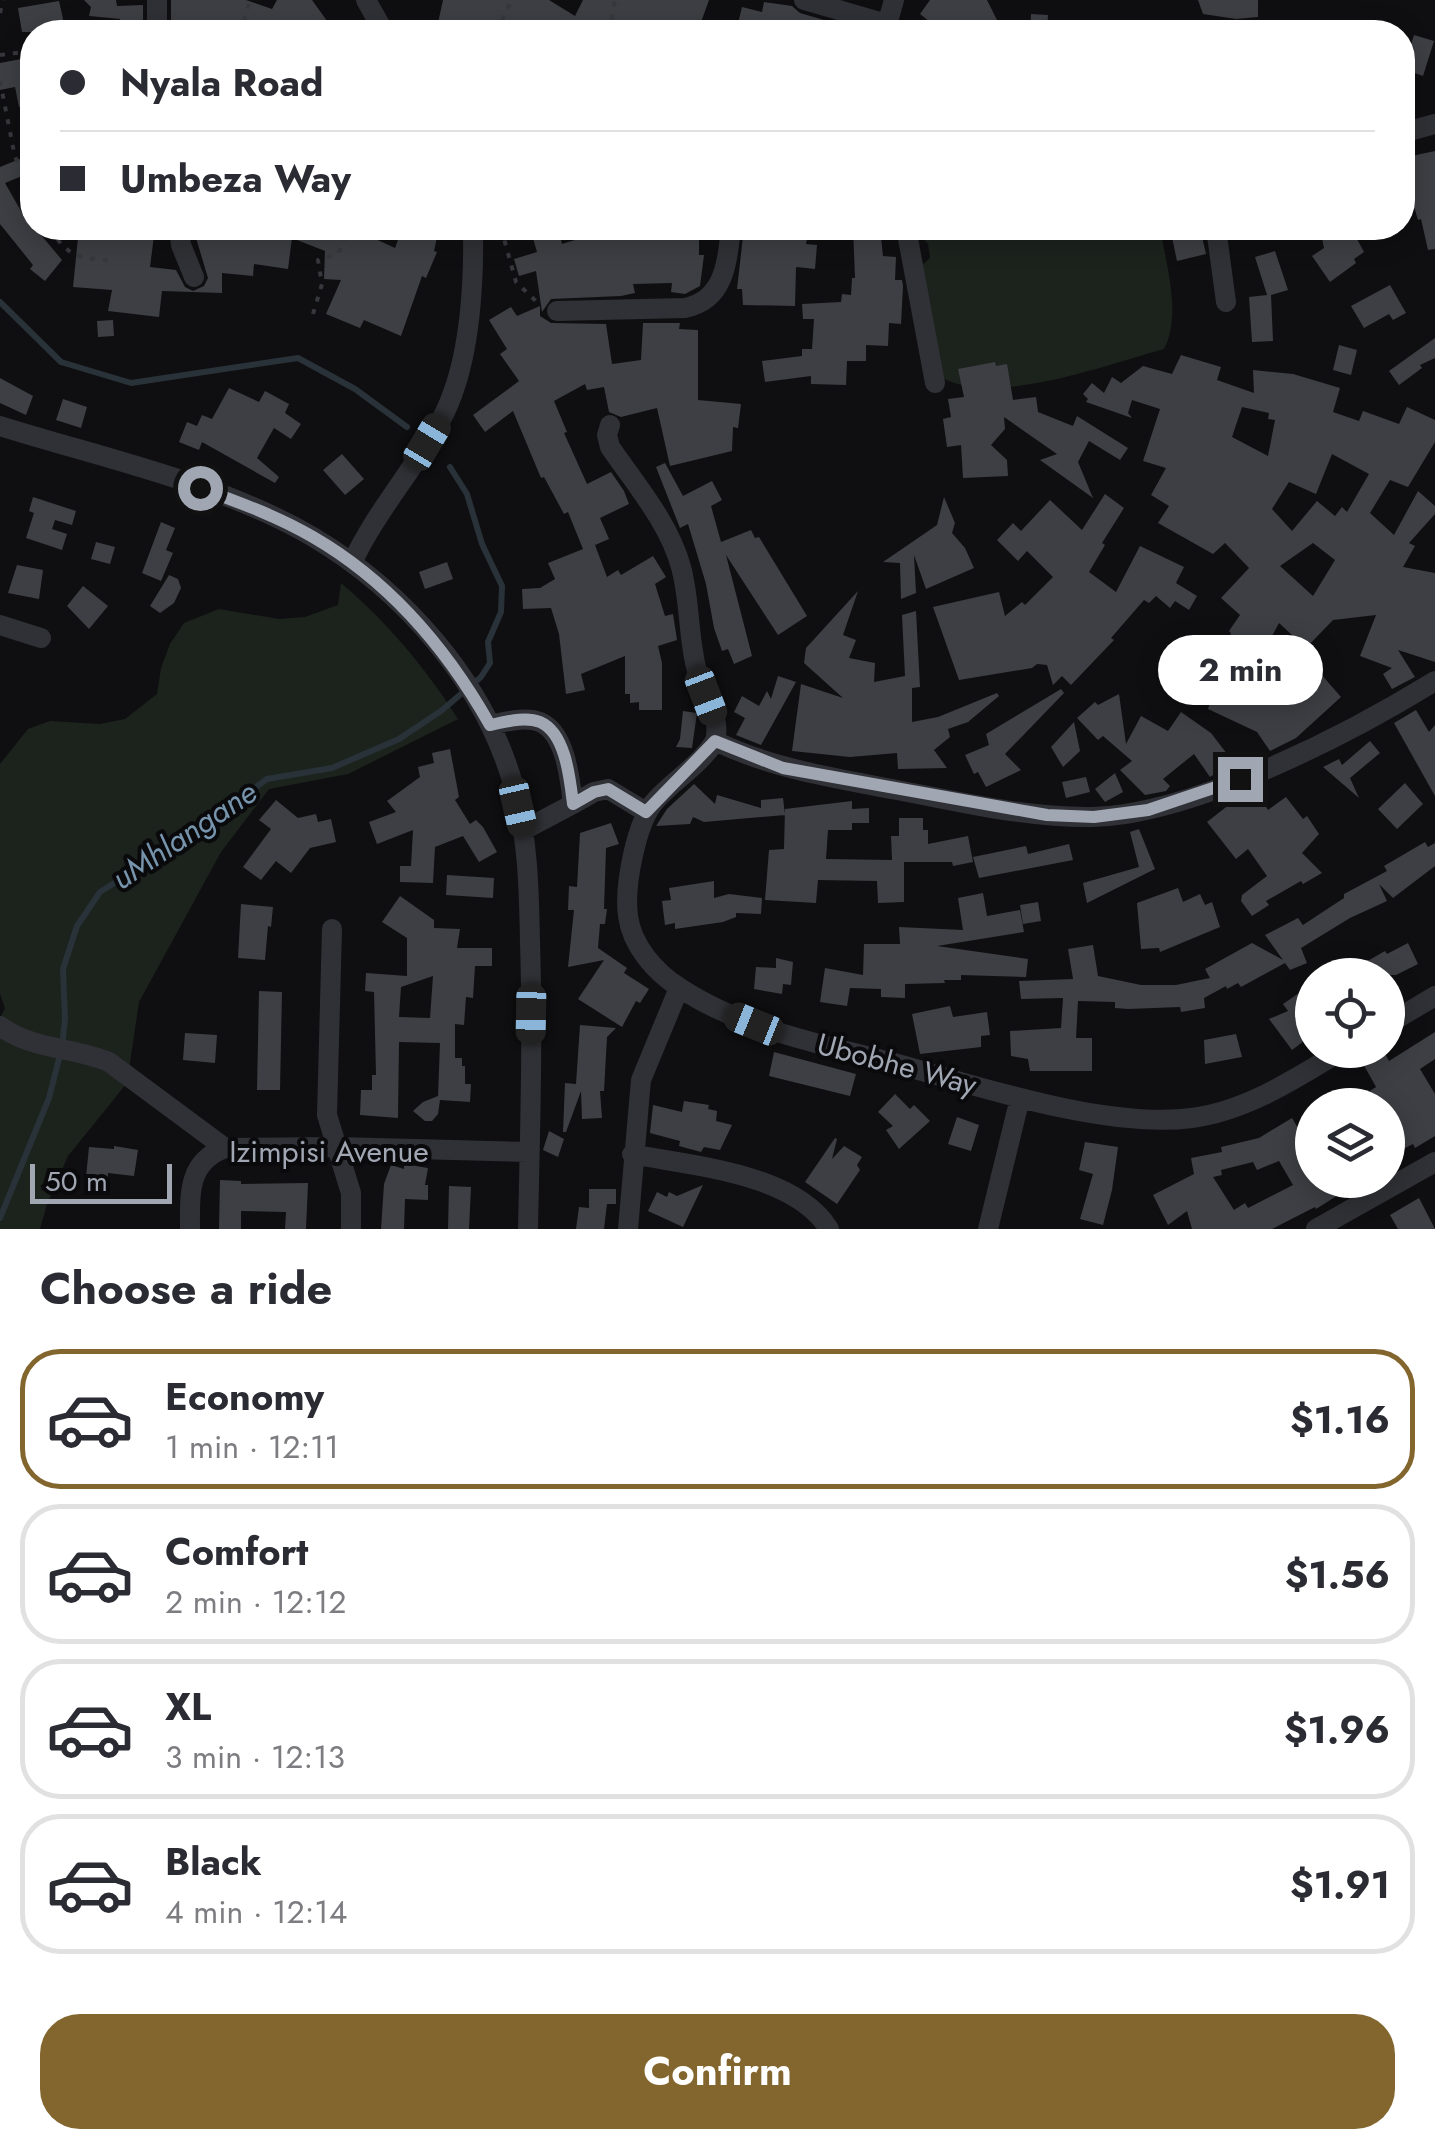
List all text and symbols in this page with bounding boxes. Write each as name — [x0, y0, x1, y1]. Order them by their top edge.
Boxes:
text: Nyala Road — [120, 55, 324, 110]
text: Umbeza Way — [120, 151, 351, 206]
car — [399, 409, 455, 475]
route start — [178, 466, 223, 511]
callout: 2 min — [1158, 634, 1322, 704]
text: 2 min — [1198, 647, 1283, 693]
car — [681, 663, 731, 729]
route end — [1218, 757, 1263, 802]
water label: uMhlangane — [102, 769, 266, 901]
car — [497, 774, 539, 840]
map controls — [1295, 958, 1405, 1198]
button: locate — [1295, 958, 1405, 1068]
car — [515, 984, 547, 1044]
car — [721, 999, 787, 1049]
street label: Ubobhe Way — [812, 1022, 982, 1106]
button: layers — [1295, 1088, 1405, 1198]
street label: Izimpisi Avenue — [229, 1130, 429, 1173]
scale bar — [30, 1159, 172, 1204]
text: 50 m — [45, 1161, 108, 1202]
text: Choose a ride — [40, 1256, 332, 1321]
text: Economy — [165, 1369, 324, 1424]
icon: car — [45, 1374, 135, 1464]
text: $1.16 — [1290, 1392, 1390, 1447]
text: 1 min · 12:11 — [165, 1424, 339, 1470]
text: Comfort — [165, 1524, 308, 1579]
icon: car — [45, 1529, 135, 1619]
text: $1.56 — [1285, 1547, 1390, 1602]
text: 2 min · 12:12 — [165, 1579, 347, 1625]
text: XL — [165, 1679, 211, 1734]
icon: car — [45, 1684, 135, 1774]
text: $1.96 — [1284, 1702, 1390, 1757]
text: 3 min · 12:13 — [165, 1734, 345, 1780]
text: Black — [165, 1834, 262, 1889]
icon: car — [45, 1839, 135, 1929]
text: $1.91 — [1290, 1857, 1390, 1912]
text: 4 min · 12:14 — [165, 1889, 347, 1935]
button: Confirm — [40, 2014, 1395, 2129]

